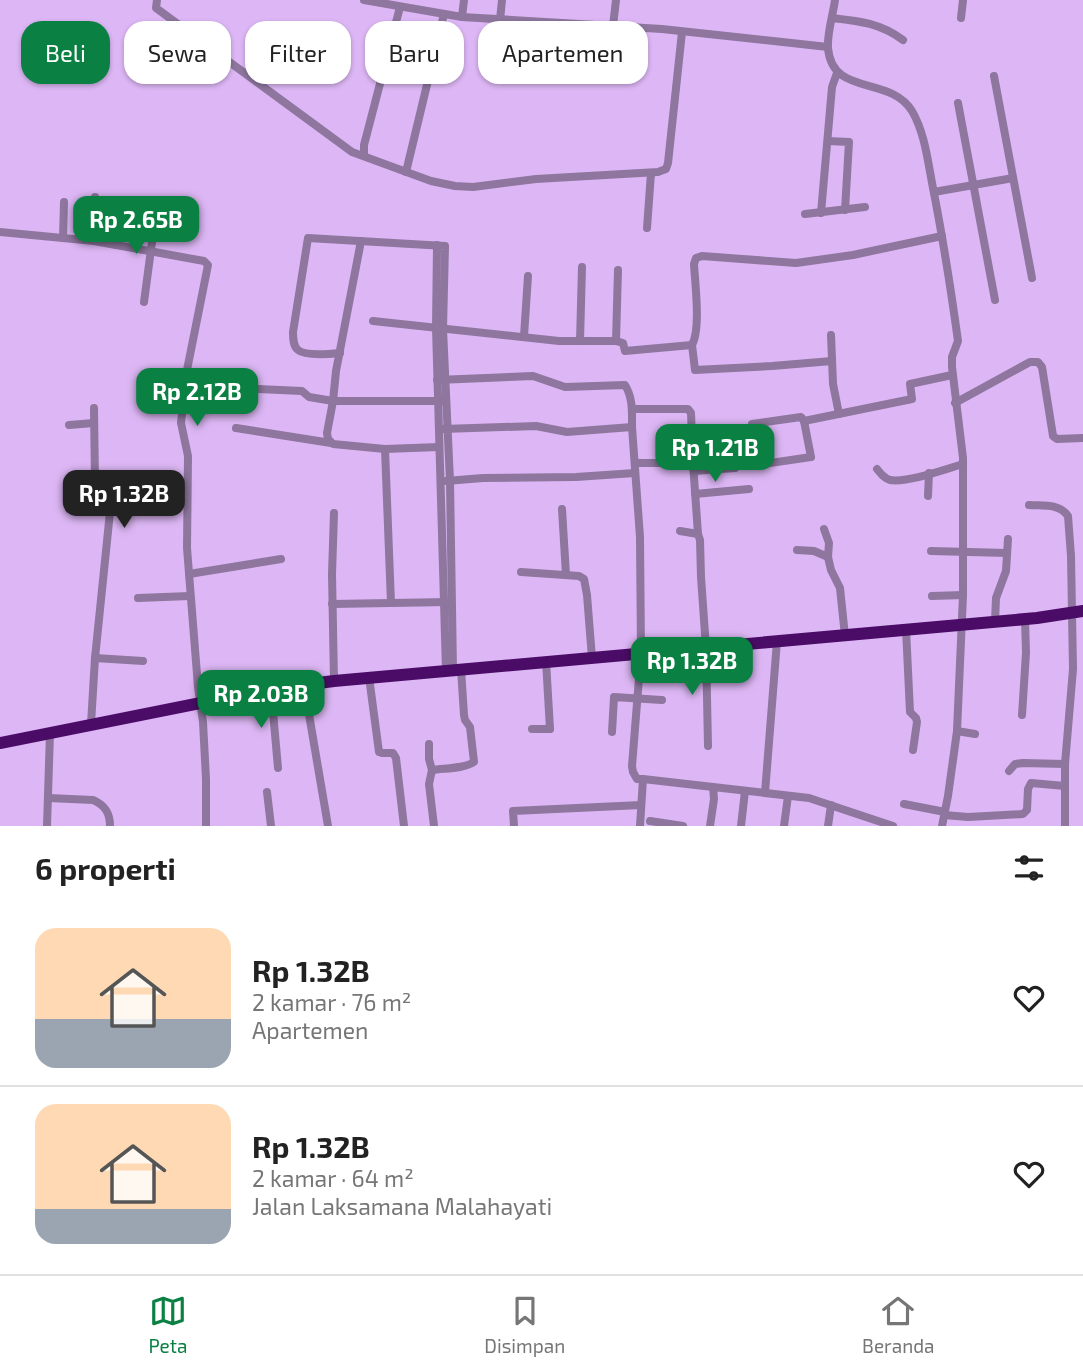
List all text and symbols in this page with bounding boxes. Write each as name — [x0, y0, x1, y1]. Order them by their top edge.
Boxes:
chip: Beli — [21, 21, 110, 84]
chip: Sewa — [124, 21, 231, 84]
chip: Filter — [245, 21, 351, 84]
chip: Baru — [365, 21, 464, 84]
chip: Apartemen — [478, 21, 648, 84]
pin: Rp 2.65B — [64, 196, 208, 256]
text: Rp 2.65B — [89, 205, 183, 233]
pin: Rp 2.12B — [125, 368, 269, 428]
text: Rp 2.12B — [152, 377, 242, 405]
pin: Rp 1.21B — [643, 424, 787, 484]
text: Rp 1.21B — [671, 433, 759, 461]
pin: Rp 1.32B — [52, 470, 196, 530]
text: Rp 1.32B — [79, 479, 169, 507]
pin: Rp 1.32B — [620, 638, 764, 697]
text: Rp 1.32B — [647, 646, 737, 674]
pin: Rp 2.03B — [189, 670, 333, 730]
text: Rp 2.03B — [214, 679, 308, 707]
icon: filters — [1010, 849, 1048, 887]
text: 6 properti — [35, 850, 176, 886]
text: Rp 1.32B — [252, 952, 370, 988]
icon: home — [91, 956, 175, 1040]
icon: heart — [1010, 979, 1048, 1017]
text: 2 kamar · 76 m² — [252, 988, 411, 1016]
text: Apartemen — [252, 1016, 368, 1044]
text: Rp 1.32B — [252, 1128, 370, 1164]
icon: home — [91, 1132, 175, 1216]
icon: heart — [1010, 1155, 1048, 1193]
text: 2 kamar · 64 m² — [252, 1164, 414, 1192]
text: Jalan Laksamana Malahayati — [252, 1192, 552, 1220]
tab: Peta — [148, 1292, 187, 1357]
tab: Disimpan — [484, 1292, 565, 1357]
tab: Beranda — [862, 1292, 935, 1357]

